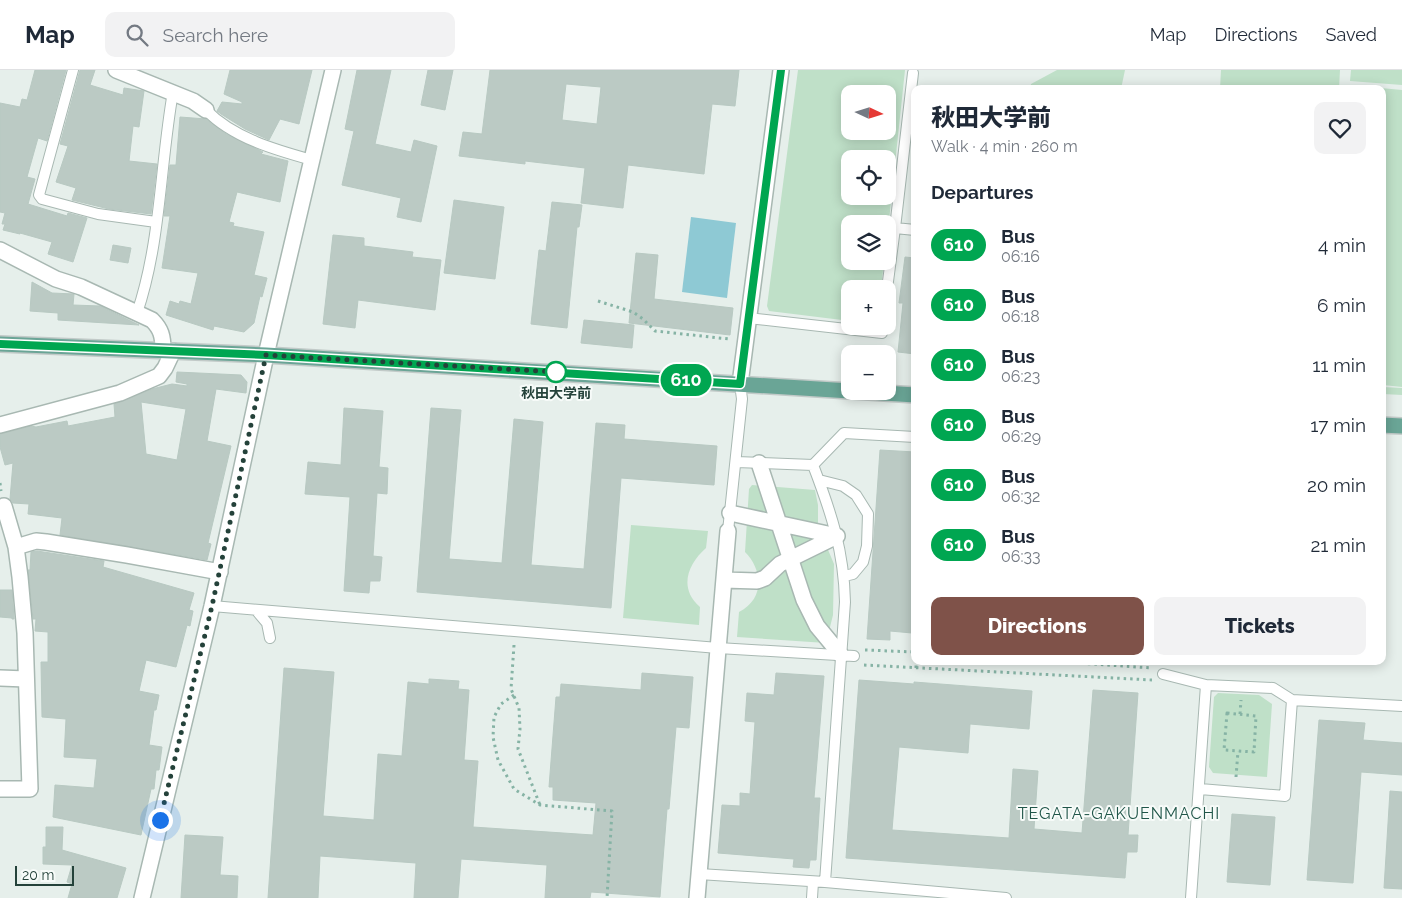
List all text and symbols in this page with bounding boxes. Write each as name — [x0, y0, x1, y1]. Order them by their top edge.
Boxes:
search box — [105, 12, 455, 57]
text: Map — [25, 20, 75, 49]
icon: search — [123, 21, 151, 49]
text: Search here — [163, 24, 268, 46]
text: Map — [1150, 24, 1186, 45]
text: Directions — [1214, 24, 1298, 45]
text: Saved — [1326, 24, 1377, 45]
north arrow — [841, 85, 896, 140]
map controls — [841, 85, 896, 400]
button: heart — [1314, 102, 1366, 154]
text: 秋田大学前 — [931, 103, 1051, 132]
text: Walk · 4 min · 260 m — [931, 137, 1078, 156]
button: locate — [841, 150, 896, 205]
text: Departures — [931, 181, 1033, 203]
button: layers — [841, 215, 896, 270]
text: Bus — [1001, 225, 1035, 247]
text: 610 — [943, 234, 974, 255]
text: 4 min — [1318, 234, 1366, 256]
text: 06:16 — [1001, 247, 1040, 266]
button: + — [841, 280, 896, 335]
text: Bus — [1001, 285, 1035, 307]
text: 610 — [943, 294, 974, 315]
text: 6 min — [1317, 294, 1366, 316]
text: 06:18 — [1001, 307, 1040, 326]
button: − — [841, 345, 896, 400]
text: Bus — [1001, 345, 1035, 367]
text: 610 — [943, 354, 974, 375]
text: 11 min — [1312, 354, 1366, 376]
marker: 秋田大学前 — [545, 361, 567, 383]
line badge: 610 — [657, 364, 715, 396]
text: 06:23 — [1001, 367, 1040, 386]
text: 610 — [671, 369, 701, 390]
place label: 秋田大学前 — [521, 385, 591, 401]
text: Bus — [1001, 405, 1035, 427]
text: 610 — [943, 414, 974, 435]
text: 17 min — [1310, 414, 1366, 436]
text: 06:29 — [1001, 427, 1041, 446]
text: Bus — [1001, 465, 1035, 487]
text: 610 — [943, 474, 974, 495]
text: 20 min — [1307, 474, 1366, 496]
text: 06:32 — [1001, 487, 1040, 506]
text: Bus — [1001, 525, 1035, 547]
text: 610 — [943, 534, 974, 555]
text: 21 min — [1310, 534, 1366, 556]
text: 06:33 — [1001, 547, 1041, 566]
button: Directions — [931, 597, 1144, 655]
button: Tickets — [1154, 597, 1366, 655]
district label: TEGATA-GAKUENMACHI — [1018, 804, 1220, 823]
your location — [148, 808, 173, 833]
scale bar — [15, 863, 74, 886]
text: 20 m — [22, 867, 54, 883]

